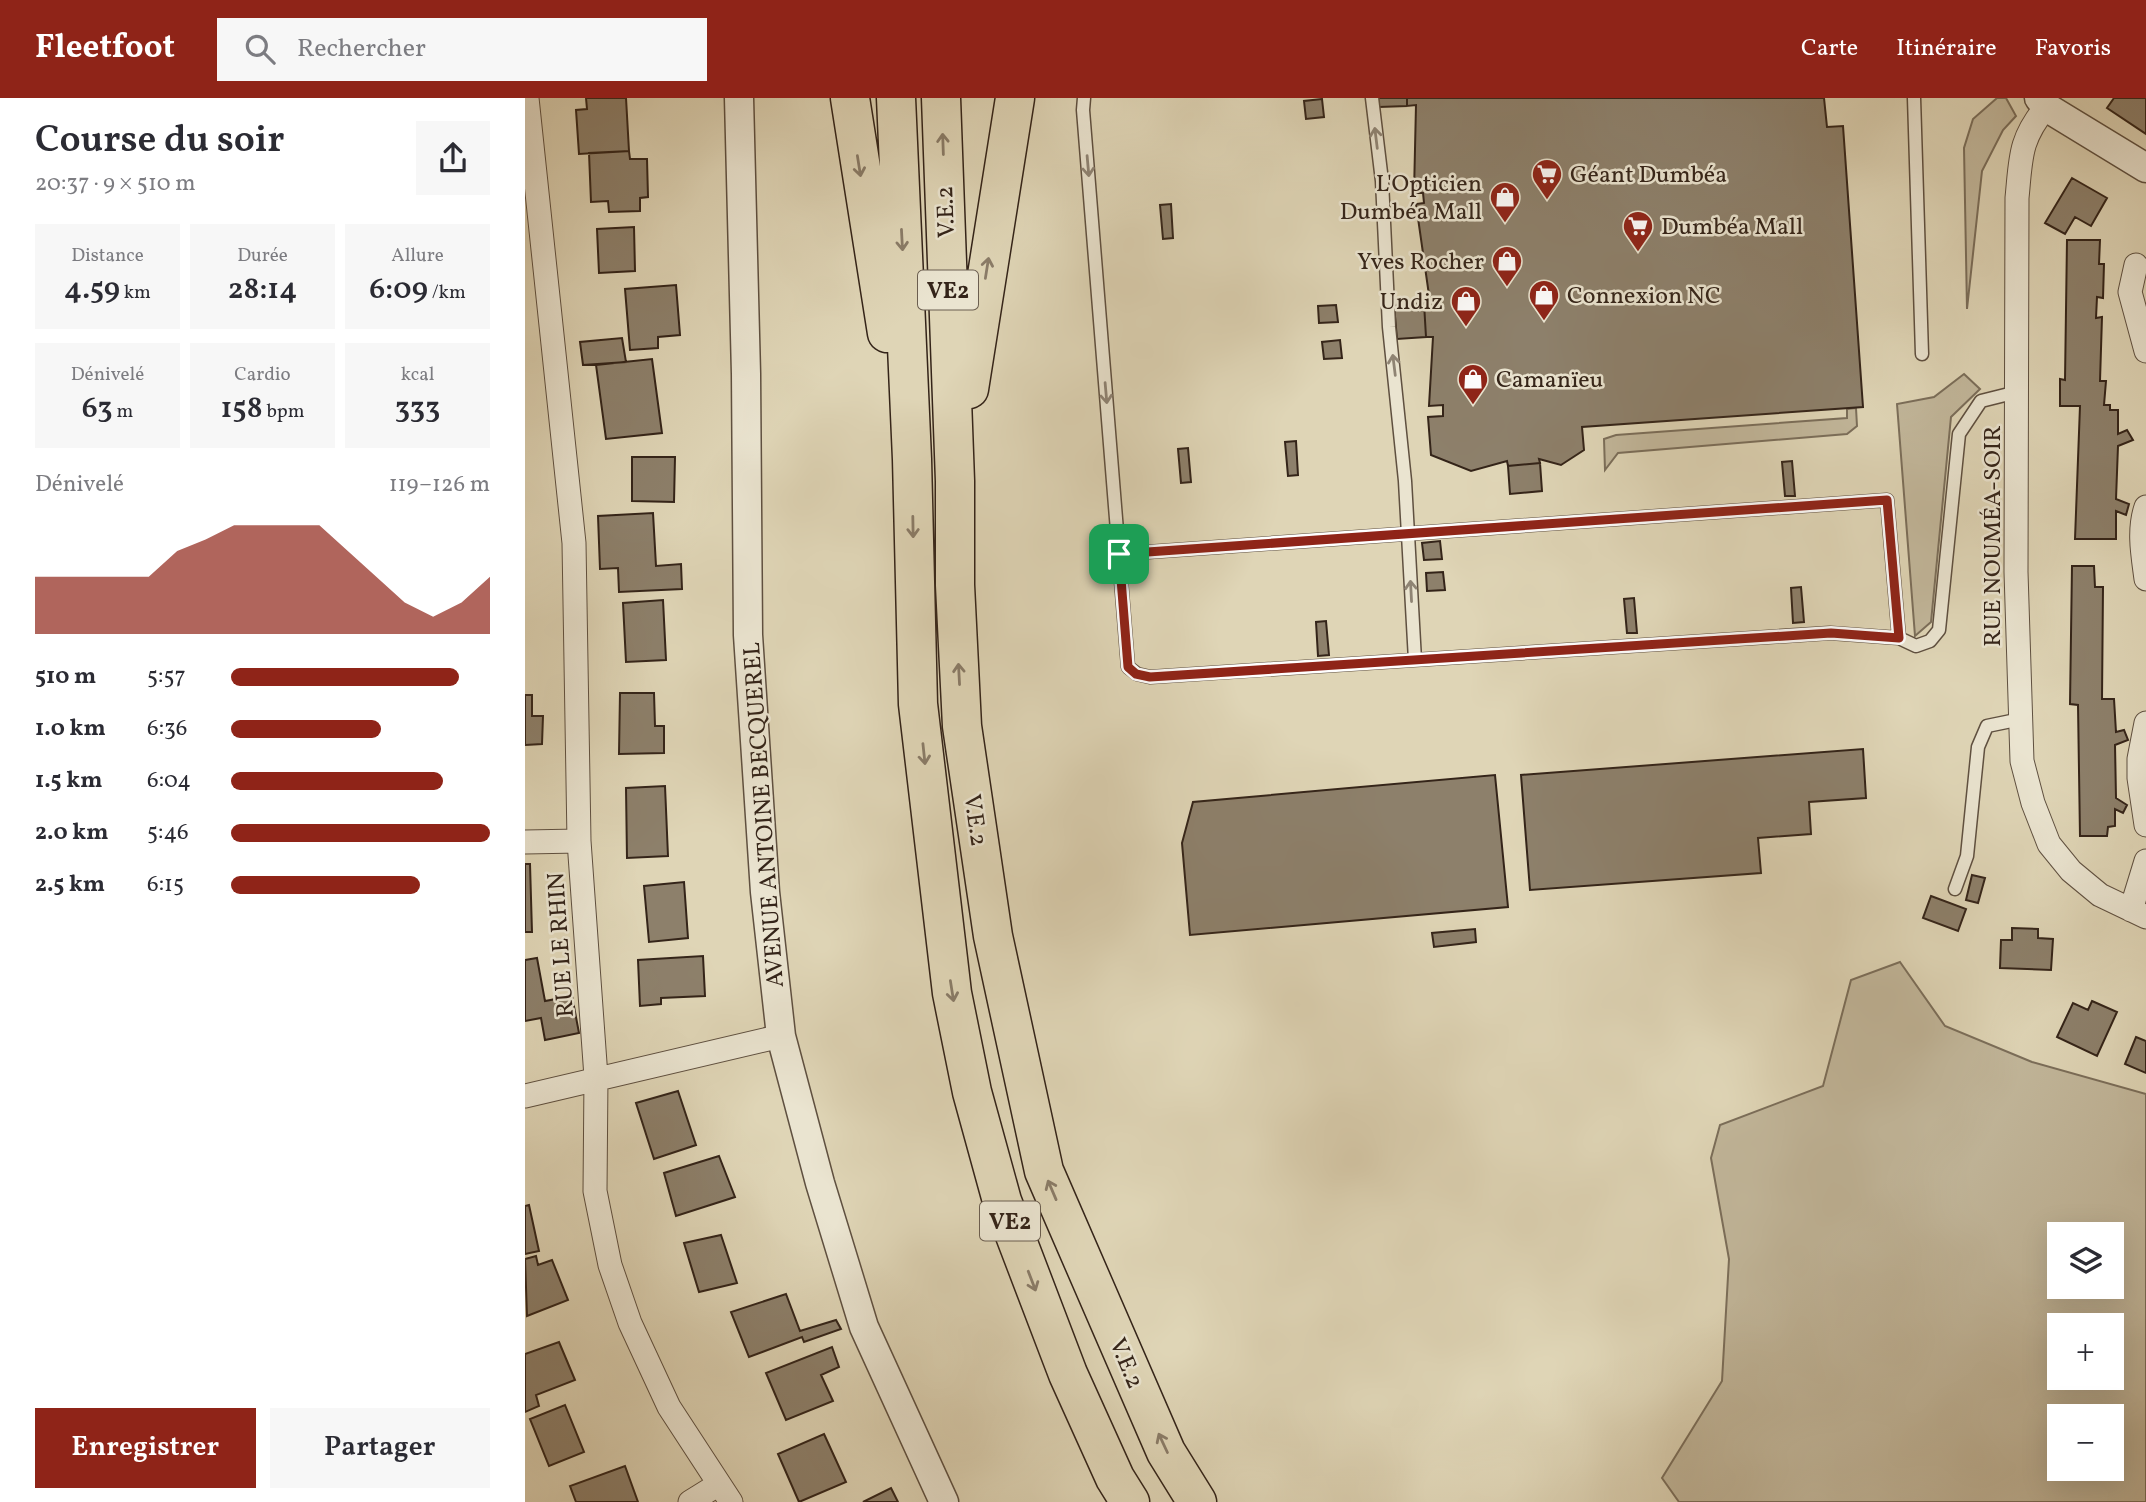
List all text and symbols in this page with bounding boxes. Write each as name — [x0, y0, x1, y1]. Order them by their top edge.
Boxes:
search box — [217, 18, 707, 81]
text: Fleetfoot — [35, 26, 175, 72]
icon: search — [241, 30, 279, 68]
text: Rechercher — [297, 31, 426, 67]
text: Carte — [1801, 32, 1858, 66]
text: Itinéraire — [1896, 32, 1997, 66]
text: Favoris — [2035, 32, 2111, 66]
text: Course du soir — [35, 115, 285, 168]
button: share — [416, 121, 490, 195]
one-way arrow — [1370, 127, 1383, 150]
one-way arrow — [936, 132, 950, 155]
one-way arrow — [853, 154, 866, 177]
one-way arrow — [1082, 154, 1095, 177]
supermarket icon: Géant Dumbéa — [1530, 157, 1564, 201]
place label: Géant Dumbéa — [1570, 159, 1727, 193]
text: 20:37 · 9 × 510 m — [35, 168, 196, 200]
place label: L'Opticien Dumbéa Mall — [1340, 168, 1482, 230]
shop icon: L'Opticien Dumbéa Mall — [1488, 180, 1522, 224]
street label: V.E.2 — [929, 185, 965, 239]
supermarket icon: Dumbéa Mall — [1621, 209, 1655, 253]
place label: Dumbéa Mall — [1661, 211, 1803, 245]
one-way arrow — [896, 228, 909, 250]
text: Distance — [71, 243, 144, 269]
text: Durée — [237, 243, 288, 269]
text: Allure — [391, 243, 444, 269]
shop icon: Yves Rocher — [1490, 244, 1524, 288]
place label: Yves Rocher — [1357, 246, 1484, 280]
one-way arrow — [981, 257, 994, 280]
text: 4.59 — [64, 269, 120, 311]
text: 28:14 — [228, 269, 297, 311]
text: 6:09 — [369, 269, 428, 311]
road number: VE2 — [918, 270, 978, 309]
shop icon: Connexion NC — [1527, 278, 1561, 322]
text: km — [120, 280, 151, 306]
text: /km — [428, 280, 466, 306]
place label: Connexion NC — [1567, 280, 1721, 314]
shop icon: Undiz — [1449, 284, 1483, 328]
place label: Undiz — [1380, 286, 1443, 320]
one-way arrow — [1387, 354, 1400, 376]
text: Dénivelé — [71, 362, 144, 388]
text: Cardio — [234, 362, 291, 388]
text: kcal — [401, 362, 434, 388]
shop icon: Camanïeu — [1456, 362, 1490, 406]
place label: Camanïeu — [1496, 364, 1603, 398]
one-way arrow — [1100, 381, 1113, 404]
text: 63 — [82, 388, 113, 430]
text: 158 — [220, 388, 263, 430]
text: 333 — [395, 388, 440, 430]
text: m — [113, 399, 133, 425]
text: bpm — [263, 399, 305, 425]
street label: RUE NOUMÉA-SOIR — [1977, 425, 2011, 647]
text: Dénivelé — [35, 469, 124, 501]
text: 119–126 m — [389, 469, 490, 501]
one-way arrow — [907, 515, 920, 538]
pin — [1089, 524, 1149, 584]
icon: arrive — [1100, 535, 1138, 573]
one-way arrow — [1404, 580, 1417, 603]
street label: AVENUE ANTOINE BECQUEREL — [736, 641, 794, 989]
text: 510 m — [35, 661, 96, 693]
text: 5:57 — [147, 661, 186, 693]
one-way arrow — [953, 663, 966, 686]
text: 1.0 km — [35, 713, 106, 745]
text: 6:36 — [147, 713, 188, 745]
one-way arrow — [917, 743, 930, 765]
text: 1.5 km — [35, 765, 102, 797]
text: 6:04 — [147, 765, 191, 797]
street label: V.E.2 — [954, 792, 994, 849]
text: 2.0 km — [35, 817, 108, 849]
text: 5:46 — [147, 817, 189, 849]
text: 2.5 km — [35, 869, 105, 901]
text: 6:15 — [147, 869, 184, 901]
street label: RUE LE RHIN — [540, 871, 584, 1019]
one-way arrow — [946, 980, 959, 1002]
one-way arrow — [1045, 1180, 1058, 1201]
road number: VE2 — [980, 1202, 1040, 1240]
map controls — [2047, 1222, 2124, 1481]
button: layers — [2047, 1222, 2124, 1299]
one-way arrow — [1027, 1269, 1040, 1291]
button: + — [2047, 1313, 2124, 1390]
street label: V.E.2 — [1099, 1333, 1151, 1394]
button: − — [2047, 1404, 2124, 1481]
button: Enregistrer — [35, 1408, 256, 1488]
button: Partager — [270, 1408, 490, 1488]
one-way arrow — [1155, 1433, 1169, 1454]

